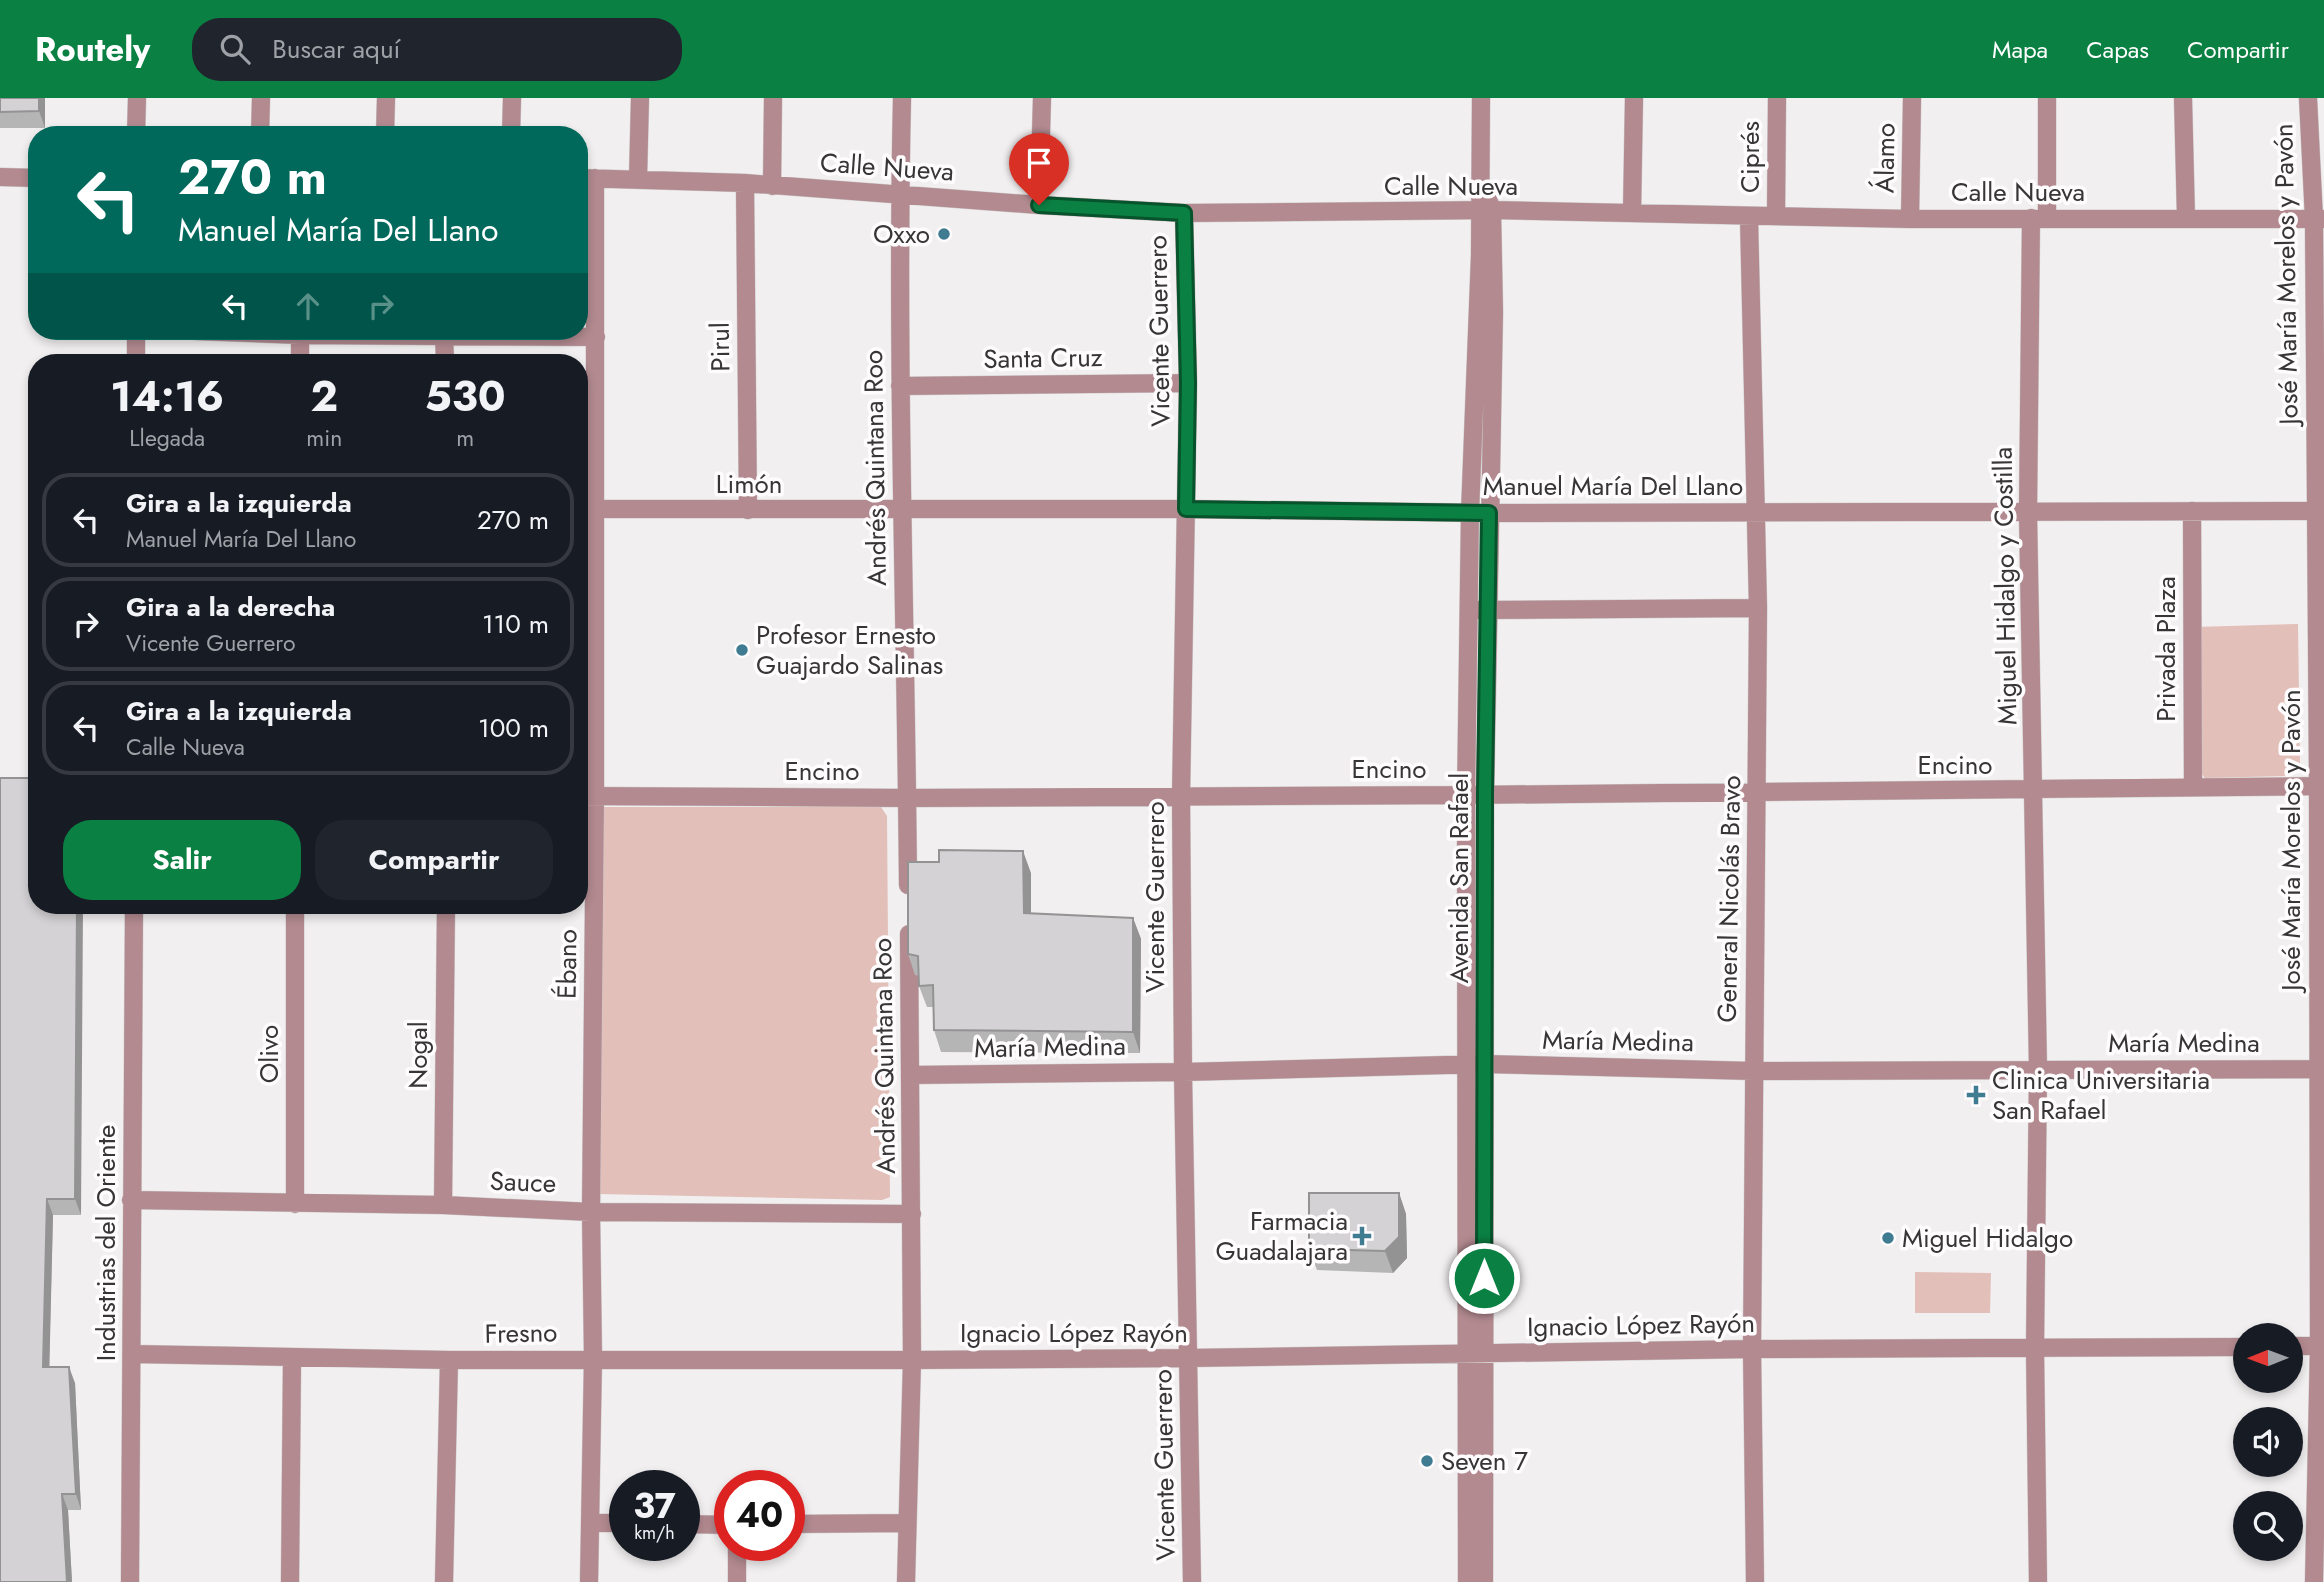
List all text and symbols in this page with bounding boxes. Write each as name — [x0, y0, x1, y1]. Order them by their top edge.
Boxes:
search box — [192, 18, 682, 81]
text: Routely — [35, 26, 150, 73]
icon: search — [216, 30, 254, 68]
text: Buscar aquí — [272, 30, 400, 68]
text: Mapa — [1992, 32, 2048, 67]
text: Capas — [2086, 32, 2149, 67]
text: Compartir — [2187, 32, 2289, 67]
street label: Ciprés — [1731, 121, 1769, 193]
street label: Álamo — [1865, 123, 1905, 193]
street label: José María Morelos y Pavón — [2264, 123, 2308, 428]
pin — [1009, 133, 1069, 205]
text: 270 m — [178, 142, 327, 212]
street label: Calle Nueva — [819, 143, 955, 191]
icon: arrive — [1020, 144, 1058, 182]
icon: left — [63, 154, 154, 245]
street label: Calle Nueva — [1384, 167, 1518, 205]
street label: Calle Nueva — [1951, 173, 2085, 211]
text: Manuel María Del Llano — [178, 207, 499, 253]
place label: Oxxo — [873, 215, 930, 253]
marker: Oxxo — [936, 226, 952, 242]
street label: Vicente Guerrero — [1138, 235, 1180, 427]
icon: left — [216, 287, 254, 325]
icon: ahead — [289, 287, 327, 325]
icon: right — [362, 287, 400, 325]
street label: Pirul — [701, 322, 739, 372]
street label: Santa Cruz — [983, 338, 1103, 378]
street label: Andrés Quintana Roo — [854, 350, 896, 586]
text: 14:16 — [110, 366, 224, 427]
text: 2 — [311, 366, 338, 427]
text: 530 — [425, 366, 506, 427]
text: Llegada — [129, 421, 205, 455]
text: min — [306, 421, 342, 455]
text: m — [456, 421, 474, 455]
street label: Miguel Hidalgo y Costilla — [1984, 447, 2026, 725]
street label: Limón — [716, 465, 782, 503]
street label: Manuel María Del Llano — [1483, 467, 1743, 505]
text: Gira a la izquierda — [126, 484, 352, 522]
icon: left — [67, 501, 105, 539]
text: 270 m — [477, 501, 549, 539]
text: Manuel María Del Llano — [126, 522, 356, 556]
street label: Privada Plaza — [2147, 576, 2185, 722]
text: Gira a la derecha — [126, 588, 335, 626]
icon: right — [67, 605, 105, 643]
text: 110 m — [482, 605, 549, 643]
place label: Profesor Ernesto Guajardo Salinas — [756, 616, 943, 684]
text: Vicente Guerrero — [126, 626, 295, 660]
marker: Profesor Ernesto Guajardo Salinas — [734, 642, 750, 658]
street label: José María Morelos y Pavón — [2272, 689, 2310, 994]
text: Gira a la izquierda — [126, 692, 352, 730]
icon: left — [67, 709, 105, 747]
text: 100 m — [478, 709, 549, 747]
text: Calle Nueva — [126, 730, 245, 764]
street label: Encino — [1918, 746, 1992, 784]
street label: Encino — [1352, 750, 1426, 788]
street label: Encino — [785, 752, 859, 790]
street label: Avenida San Rafael — [1440, 773, 1478, 983]
street label: General Nicolás Bravo — [1708, 775, 1750, 1023]
street label: Vicente Guerrero — [1136, 801, 1174, 993]
button: Salir — [63, 820, 301, 900]
button: Compartir — [315, 820, 553, 900]
street label: Ébano — [547, 929, 587, 999]
street label: Andrés Quintana Roo — [863, 938, 905, 1174]
street label: Nogal — [399, 1021, 437, 1089]
street label: María Medina — [1542, 1021, 1694, 1061]
street label: María Medina — [2108, 1024, 2260, 1062]
street label: Olivo — [250, 1025, 288, 1083]
street label: María Medina — [974, 1027, 1126, 1067]
place label: Clinica Universitaria San Rafael — [1992, 1061, 2210, 1129]
marker: Clinica Universitaria San Rafael — [1966, 1085, 1986, 1105]
street label: Industrias del Oriente — [87, 1125, 125, 1361]
street label: Sauce — [489, 1162, 557, 1202]
place label: Farmacia Guadalajara — [1215, 1202, 1348, 1270]
place label: Miguel Hidalgo — [1902, 1219, 2073, 1257]
marker: Farmacia Guadalajara — [1354, 1228, 1370, 1244]
marker: Miguel Hidalgo — [1880, 1230, 1896, 1246]
position arrow — [1447, 1241, 1521, 1315]
street label: Ignacio López Rayón — [1527, 1304, 1755, 1346]
street label: Fresno — [484, 1313, 558, 1353]
street label: Ignacio López Rayón — [960, 1314, 1188, 1352]
north arrow — [2233, 1323, 2303, 1393]
map controls — [2233, 1323, 2303, 1561]
street label: Vicente Guerrero — [1143, 1369, 1185, 1561]
button: sound — [2233, 1407, 2303, 1477]
place label: Seven 7 — [1441, 1442, 1528, 1480]
marker: Seven 7 — [1419, 1453, 1435, 1469]
speed limit sign: 40 — [714, 1470, 805, 1561]
text: 37 — [633, 1481, 676, 1531]
button: search — [2233, 1491, 2303, 1561]
text: km/h — [634, 1520, 675, 1546]

